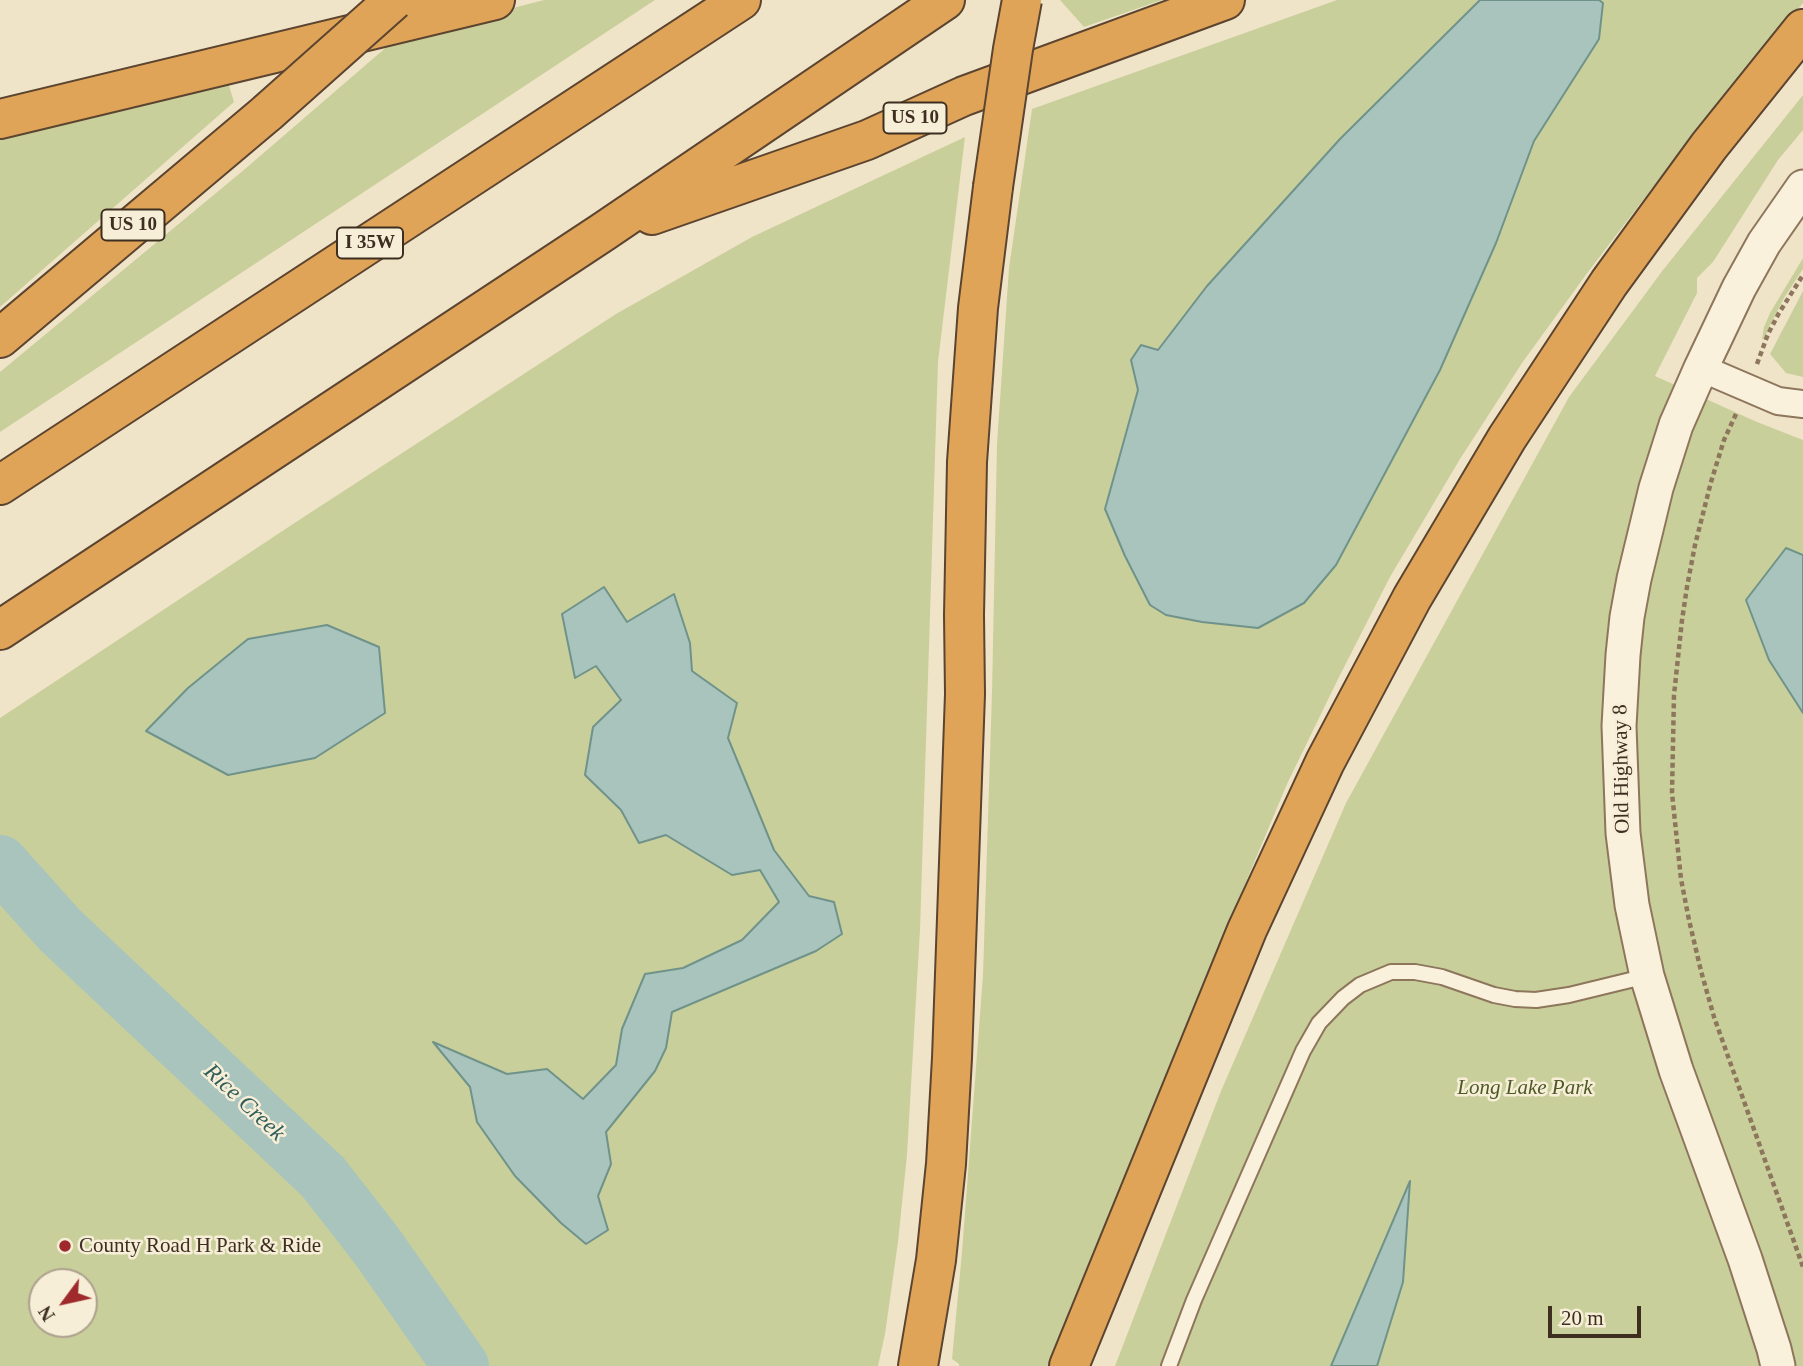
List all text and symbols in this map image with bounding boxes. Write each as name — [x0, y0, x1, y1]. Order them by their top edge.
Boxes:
road number: US 10 — [884, 102, 946, 134]
road number: US 10 — [102, 210, 164, 241]
road number: I 35W — [337, 228, 403, 258]
street label: Old Highway 8 — [1608, 704, 1636, 834]
water label: Rice Creek — [198, 1059, 290, 1147]
park label: Long Lake Park — [1457, 1075, 1593, 1101]
place label: County Road H Park & Ride — [79, 1233, 321, 1259]
marker: County Road H Park & Ride — [57, 1238, 73, 1254]
north arrow — [28, 1268, 98, 1338]
scale bar — [1551, 1292, 1644, 1336]
text: N — [34, 1302, 59, 1325]
text: 20 m — [1561, 1306, 1604, 1330]

